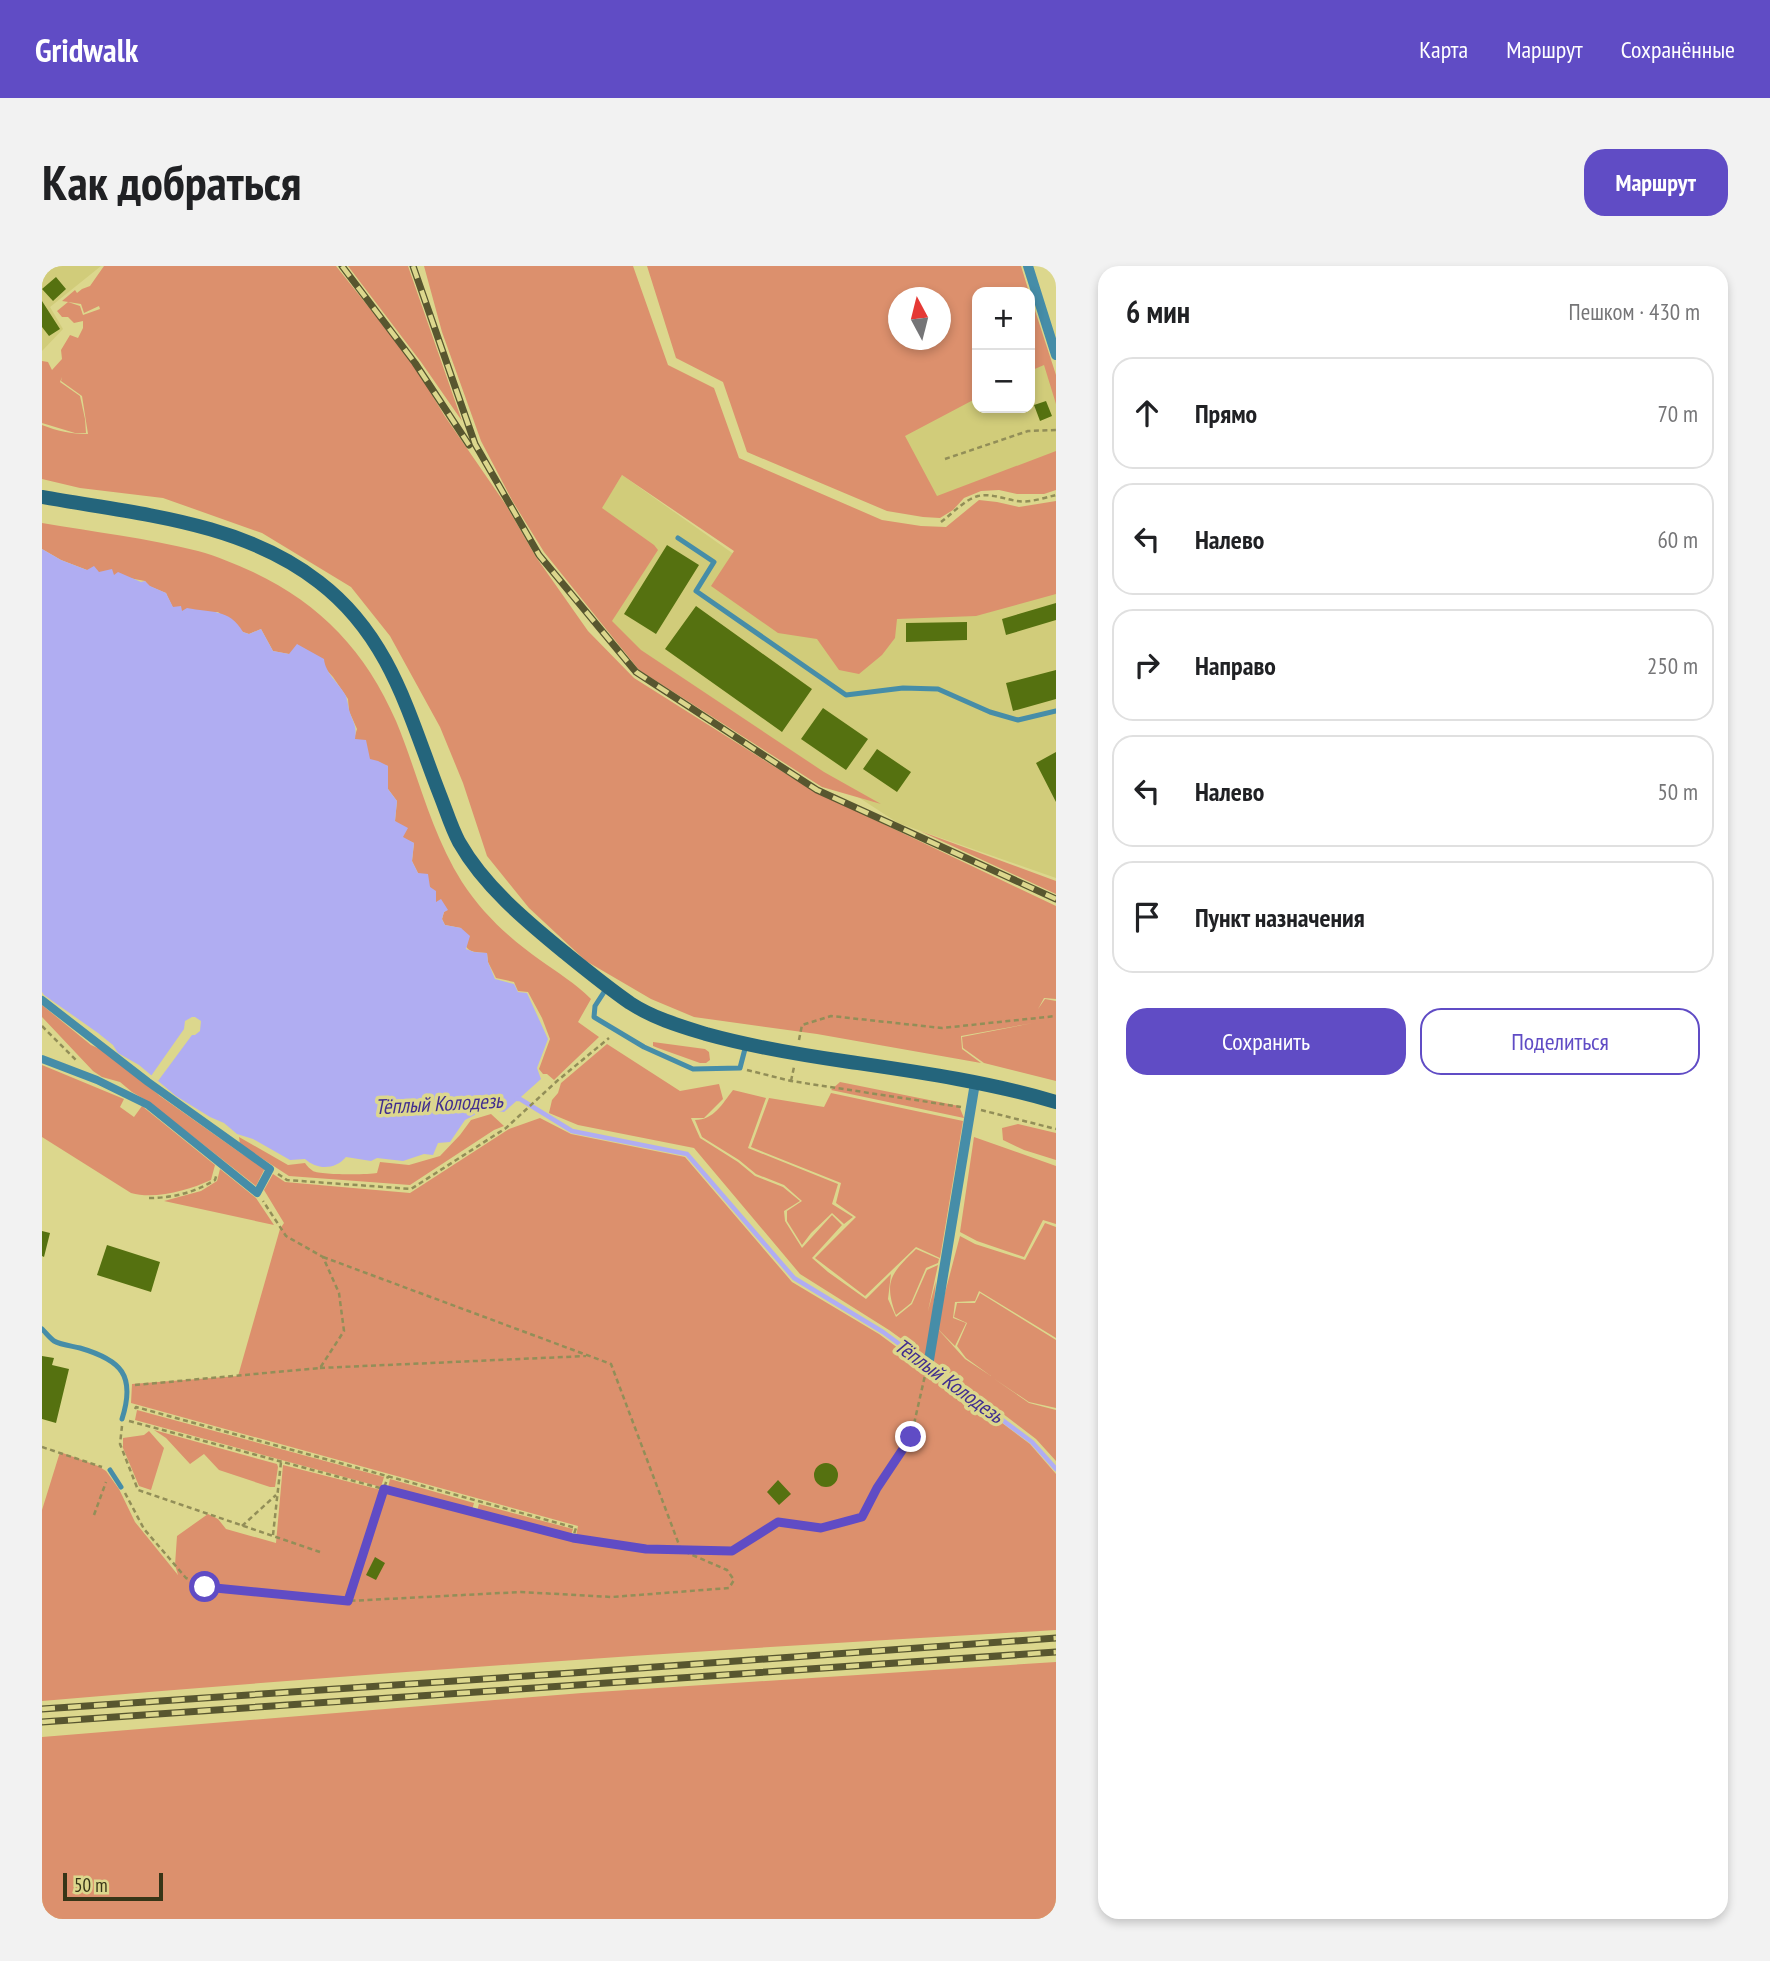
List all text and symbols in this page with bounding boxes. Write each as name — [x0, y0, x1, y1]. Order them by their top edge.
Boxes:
text: Gridwalk — [35, 28, 138, 71]
text: Карта — [1419, 34, 1468, 65]
text: Маршрут — [1506, 34, 1583, 65]
text: Сохранённые — [1621, 34, 1735, 65]
button: Маршрут — [1584, 149, 1728, 216]
text: Как добраться — [42, 150, 301, 214]
north arrow — [888, 287, 951, 350]
map controls — [972, 287, 1035, 413]
button: + — [972, 287, 1035, 350]
text: 6 мин — [1126, 292, 1190, 331]
text: Пешком · 430 m — [1569, 297, 1700, 326]
button: − — [972, 350, 1035, 413]
icon: ahead — [1128, 394, 1166, 432]
text: Прямо — [1195, 397, 1257, 430]
text: 70 m — [1657, 399, 1698, 428]
icon: left — [1128, 520, 1166, 558]
text: Налево — [1195, 523, 1264, 556]
text: 60 m — [1657, 525, 1698, 554]
icon: right — [1128, 646, 1166, 684]
text: Направо — [1195, 649, 1276, 682]
text: 250 m — [1647, 651, 1698, 680]
icon: left — [1128, 772, 1166, 810]
text: Налево — [1195, 775, 1264, 808]
text: 50 m — [1657, 777, 1698, 806]
icon: arrive — [1128, 898, 1166, 936]
text: Пункт назначения — [1195, 901, 1365, 934]
button: Сохранить — [1126, 1008, 1406, 1075]
button: Поделиться — [1420, 1008, 1700, 1075]
water label: Тёплый Колодезь — [374, 1087, 505, 1120]
water label: Тёплый Колодезь — [890, 1332, 1010, 1430]
route end — [895, 1421, 926, 1452]
route start — [189, 1571, 220, 1602]
scale bar — [63, 1870, 163, 1902]
text: 50 m — [74, 1873, 108, 1897]

